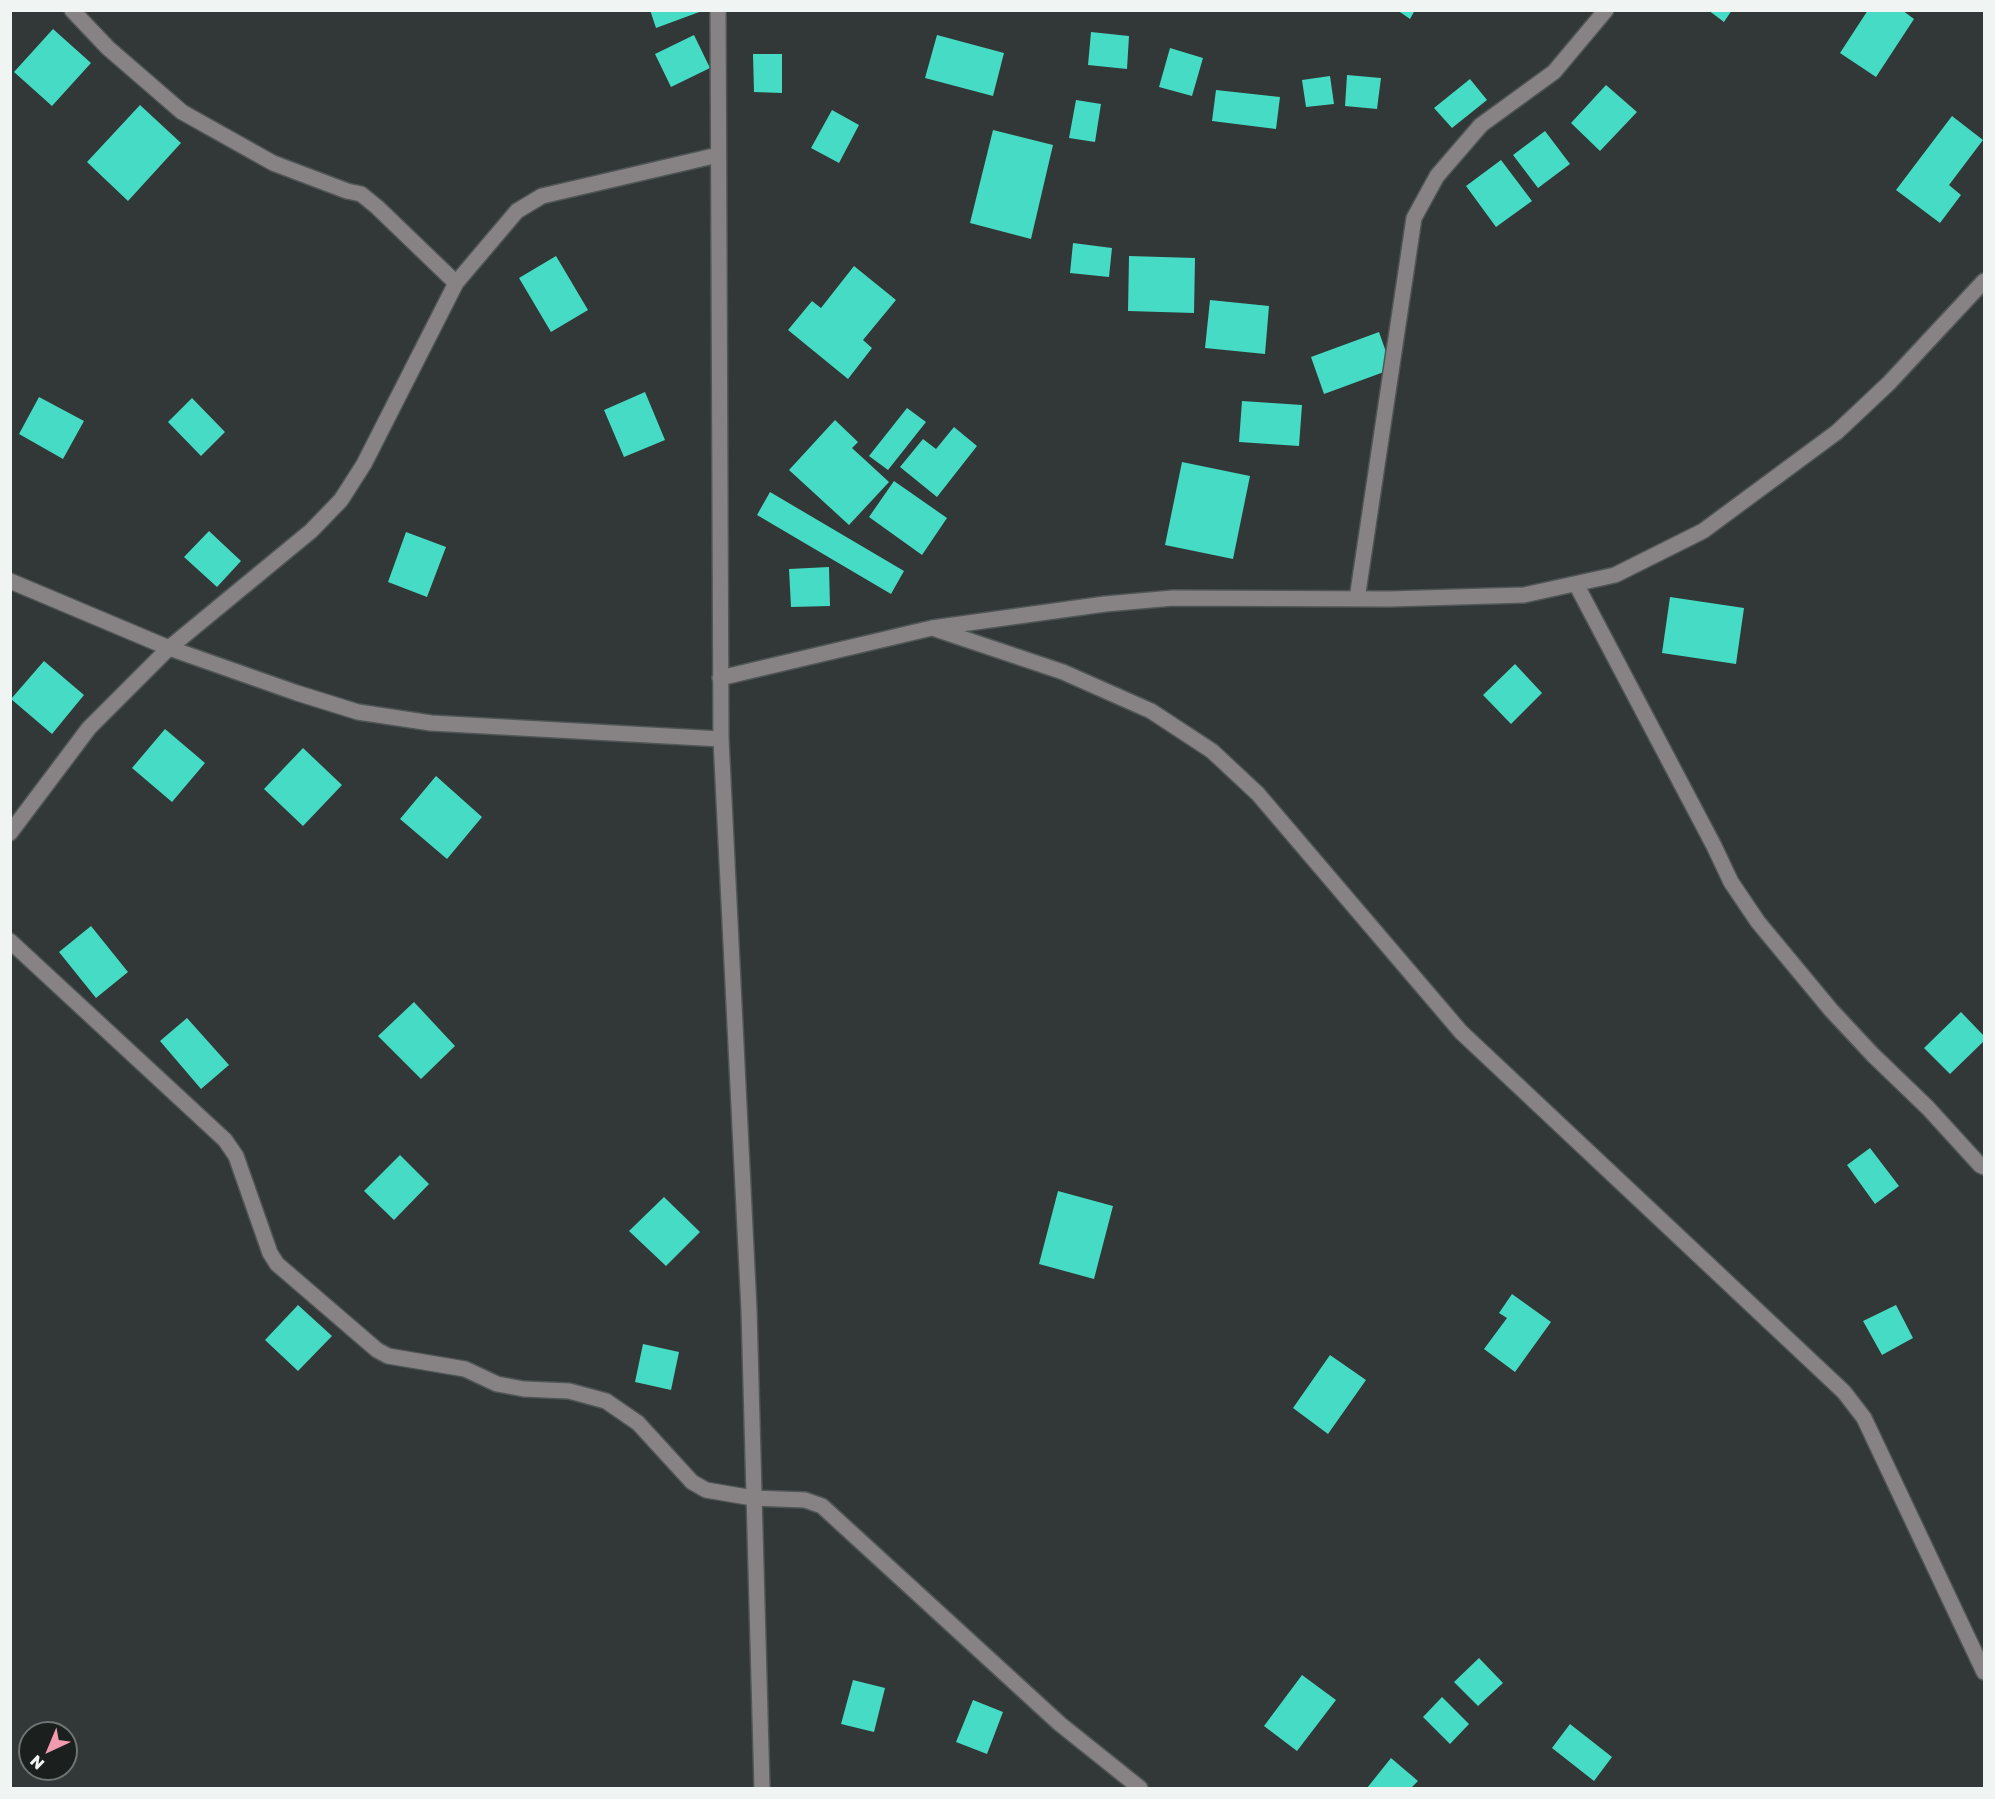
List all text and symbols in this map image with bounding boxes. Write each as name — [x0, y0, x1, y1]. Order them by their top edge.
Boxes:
north arrow — [18, 1721, 78, 1781]
text: N — [26, 1751, 48, 1774]

